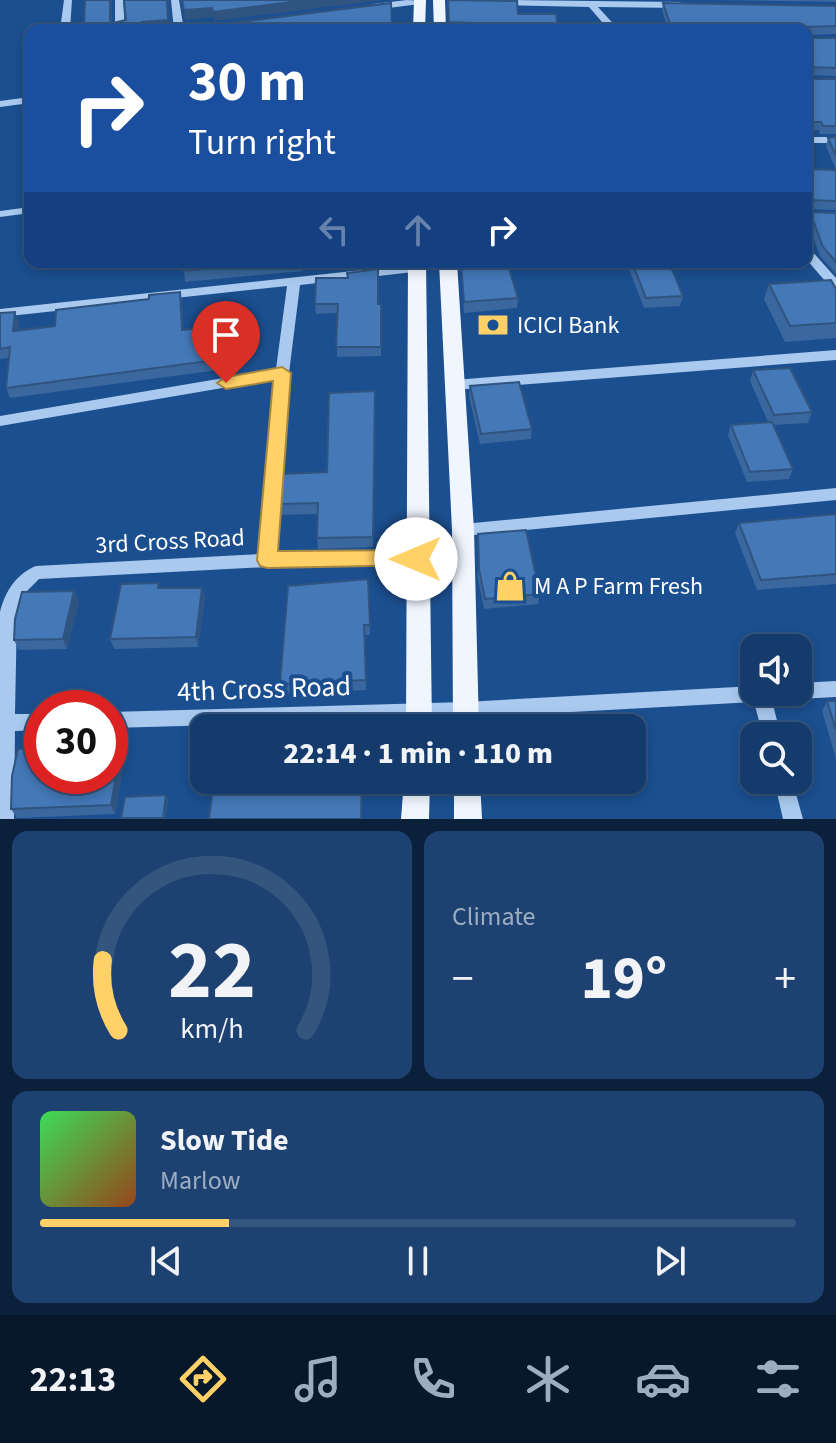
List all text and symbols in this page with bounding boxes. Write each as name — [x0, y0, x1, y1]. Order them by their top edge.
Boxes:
text: 30 m — [188, 43, 306, 122]
icon: right — [56, 56, 160, 160]
text: Turn right — [188, 117, 336, 168]
icon: left — [312, 208, 356, 252]
icon: ahead — [396, 208, 440, 252]
icon: right — [480, 208, 524, 252]
pin — [192, 301, 260, 383]
bank icon: ICICI Bank — [476, 308, 510, 342]
place label: ICICI Bank — [517, 308, 619, 343]
icon: arrive — [204, 313, 248, 357]
position arrow — [374, 517, 458, 601]
street label: 3rd Cross Road — [95, 520, 245, 563]
shop icon: M A P Farm Fresh — [493, 569, 527, 603]
place label: M A P Farm Fresh — [534, 569, 703, 604]
map controls — [740, 634, 812, 794]
button: sound — [740, 634, 812, 706]
street label: 4th Cross Road — [176, 666, 352, 712]
speed limit sign: 30 — [24, 690, 128, 794]
button: search — [740, 722, 812, 794]
text: 22:14 · 1 min · 110 m — [283, 732, 553, 775]
text: Climate — [452, 898, 536, 935]
text: 22 — [168, 912, 256, 1030]
text: 19° — [581, 937, 667, 1022]
text: − — [452, 948, 474, 1011]
text: + — [774, 948, 796, 1011]
text: km/h — [180, 1009, 244, 1049]
text: Slow Tide — [160, 1119, 289, 1162]
text: Marlow — [160, 1162, 240, 1199]
icon: previous — [144, 1239, 188, 1283]
icon: pause — [396, 1239, 440, 1283]
icon: next — [648, 1239, 692, 1283]
icon: directions — [175, 1351, 231, 1407]
icon: music — [290, 1351, 346, 1407]
icon: phone — [405, 1351, 461, 1407]
icon: climate — [520, 1351, 576, 1407]
icon: car — [635, 1351, 691, 1407]
icon: filters — [750, 1351, 806, 1407]
text: 22:13 — [30, 1354, 116, 1405]

